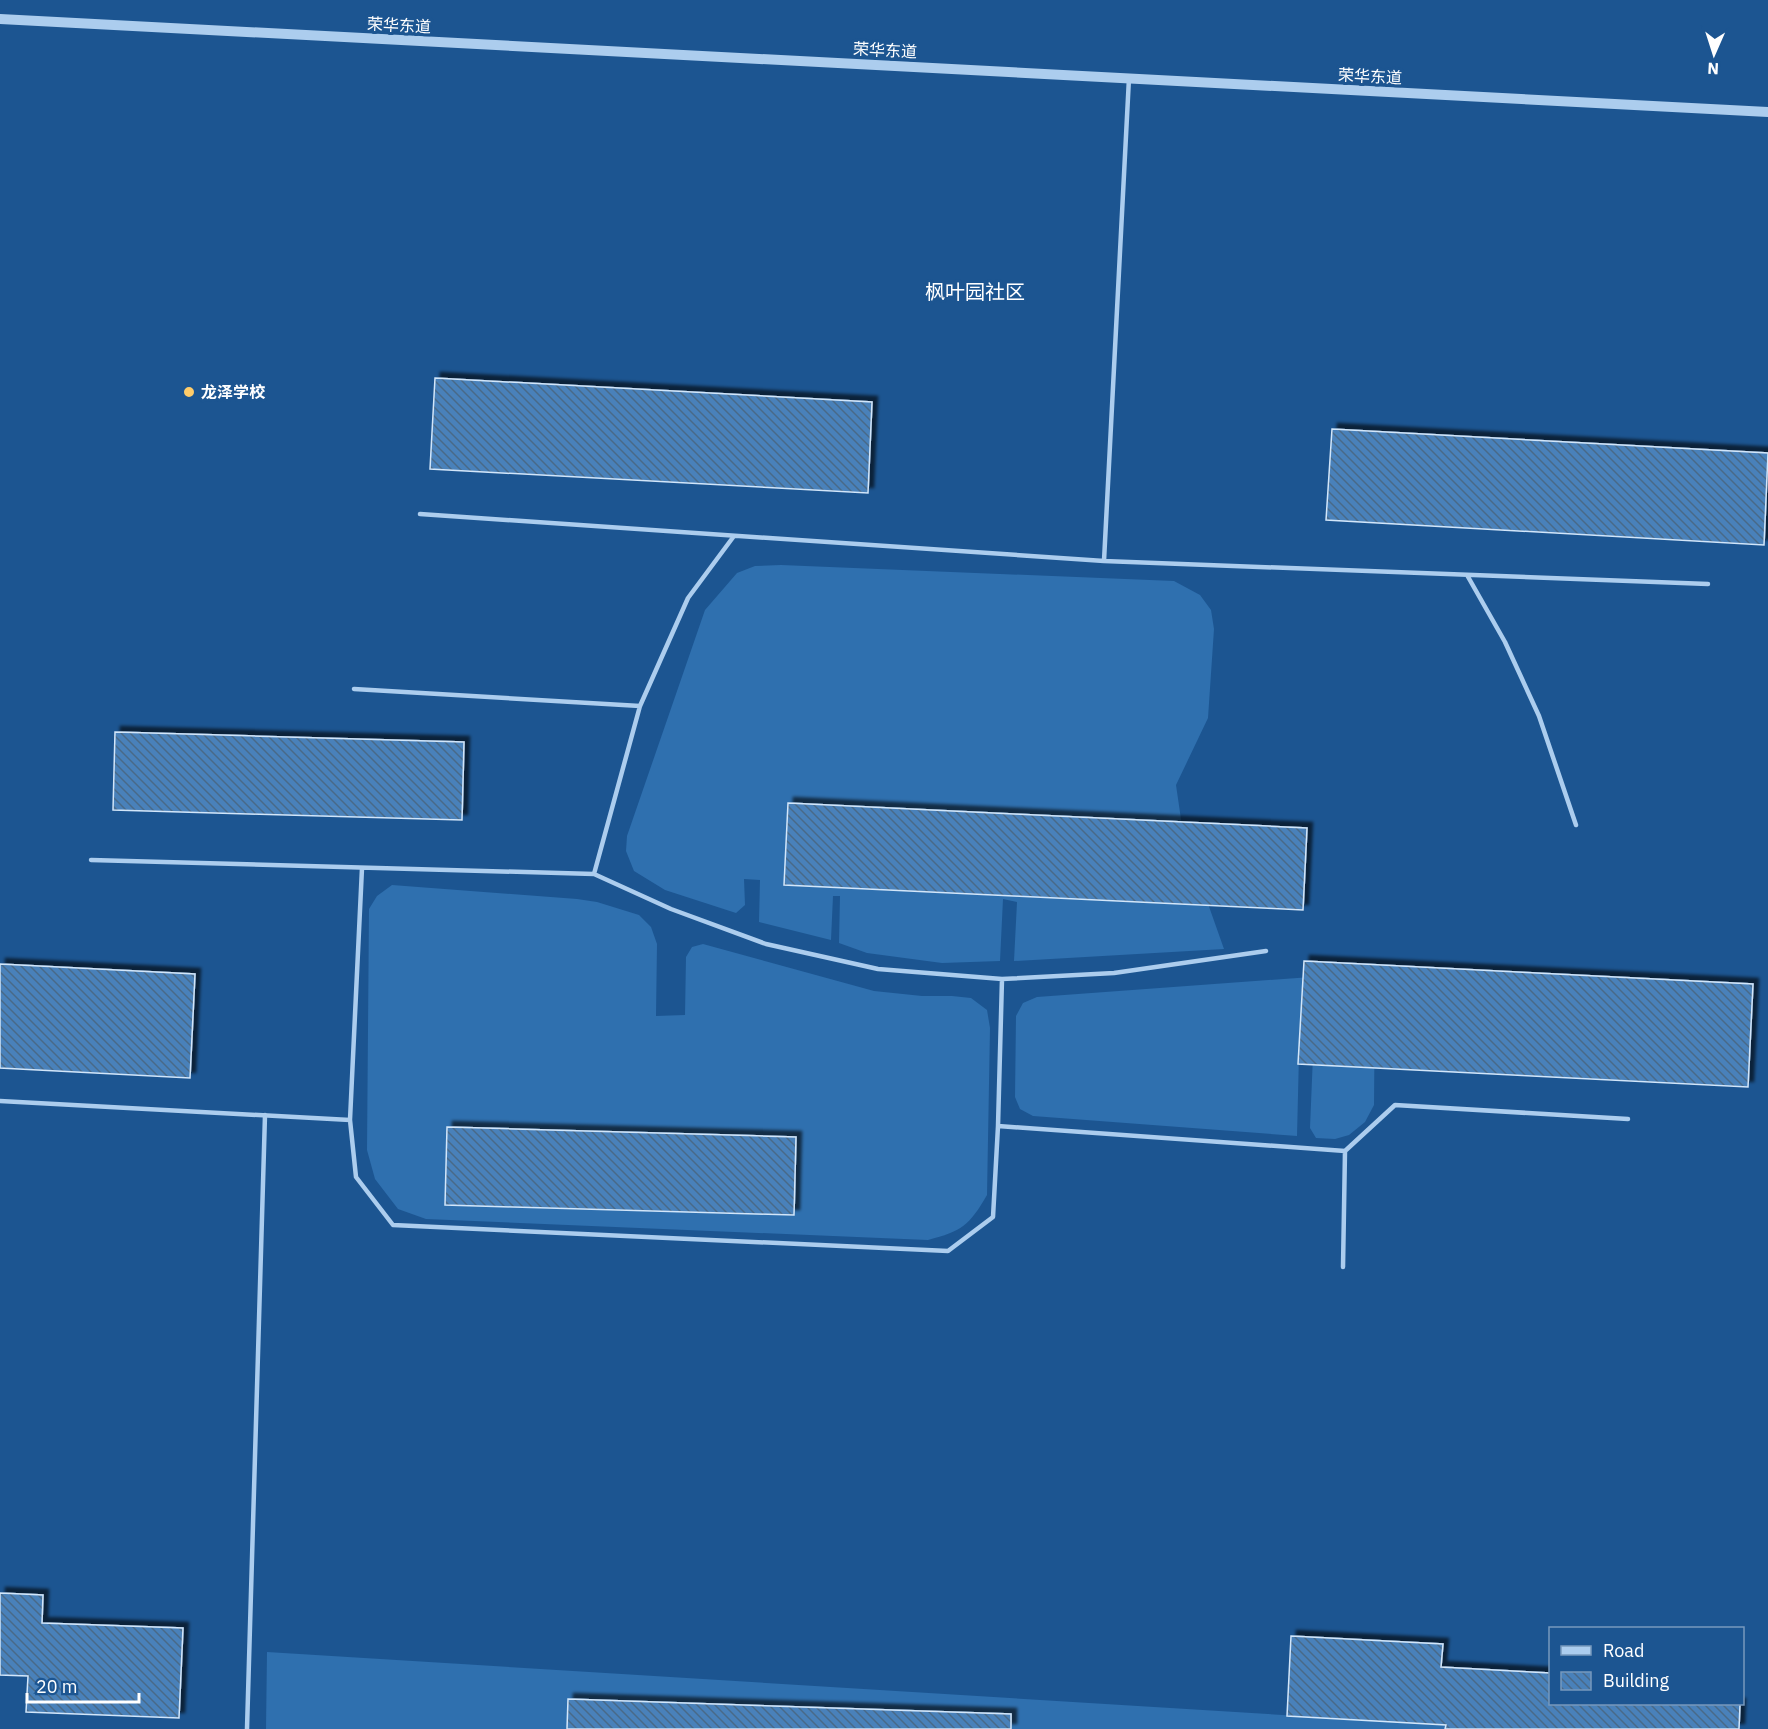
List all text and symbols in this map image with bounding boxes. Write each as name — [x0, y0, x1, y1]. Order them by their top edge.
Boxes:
street label: 荣华东道 — [367, 13, 431, 37]
north arrow — [1684, 24, 1744, 84]
street label: 荣华东道 — [853, 38, 917, 62]
text: N — [1707, 59, 1720, 79]
street label: 荣华东道 — [1338, 64, 1402, 88]
district label: 枫叶园社区 — [925, 278, 1025, 305]
place label: 龙泽学校 — [201, 382, 266, 402]
marker: 龙泽学校 — [182, 385, 196, 399]
legend — [1549, 1627, 1744, 1705]
text: Road — [1603, 1639, 1644, 1662]
scale bar — [27, 1666, 140, 1704]
text: Building — [1603, 1669, 1670, 1692]
text: 20 m — [36, 1675, 78, 1698]

